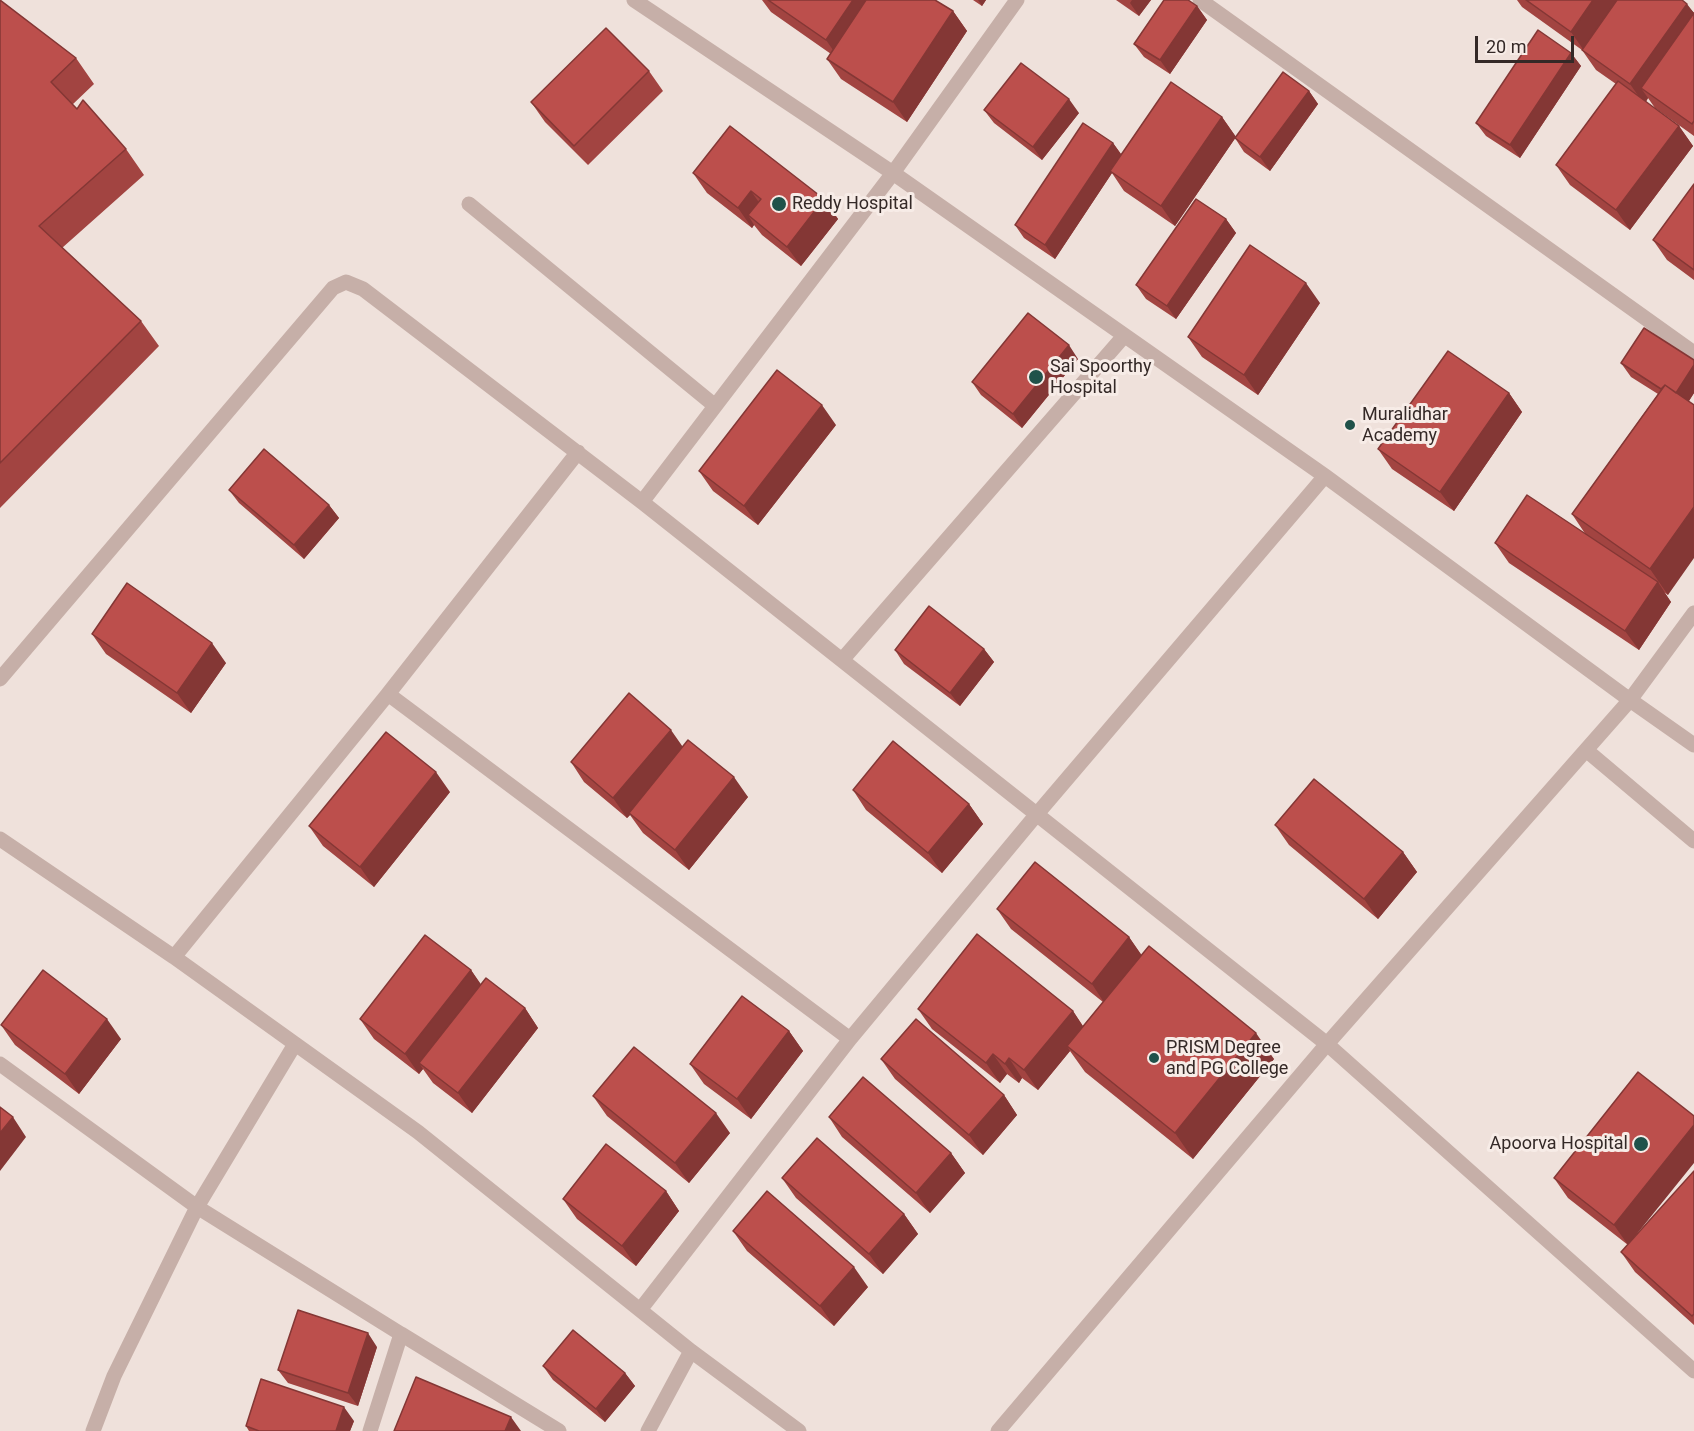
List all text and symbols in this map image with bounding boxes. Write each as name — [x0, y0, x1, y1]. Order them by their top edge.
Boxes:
scale bar — [1478, 24, 1577, 62]
text: 20 m — [1486, 36, 1526, 57]
place label: Reddy Hospital — [792, 193, 913, 215]
marker: Reddy Hospital — [770, 195, 788, 213]
place label: Sai Spoorthy Hospital — [1050, 356, 1152, 398]
marker: Sai Spoorthy Hospital — [1027, 368, 1045, 386]
place label: Muralidhar Academy — [1362, 404, 1448, 446]
marker: Muralidhar Academy — [1343, 418, 1357, 432]
place label: PRISM Degree and PG College — [1166, 1037, 1288, 1080]
marker: PRISM Degree and PG College — [1147, 1051, 1161, 1065]
place label: Apoorva Hospital — [1490, 1133, 1628, 1155]
marker: Apoorva Hospital — [1632, 1135, 1650, 1153]

